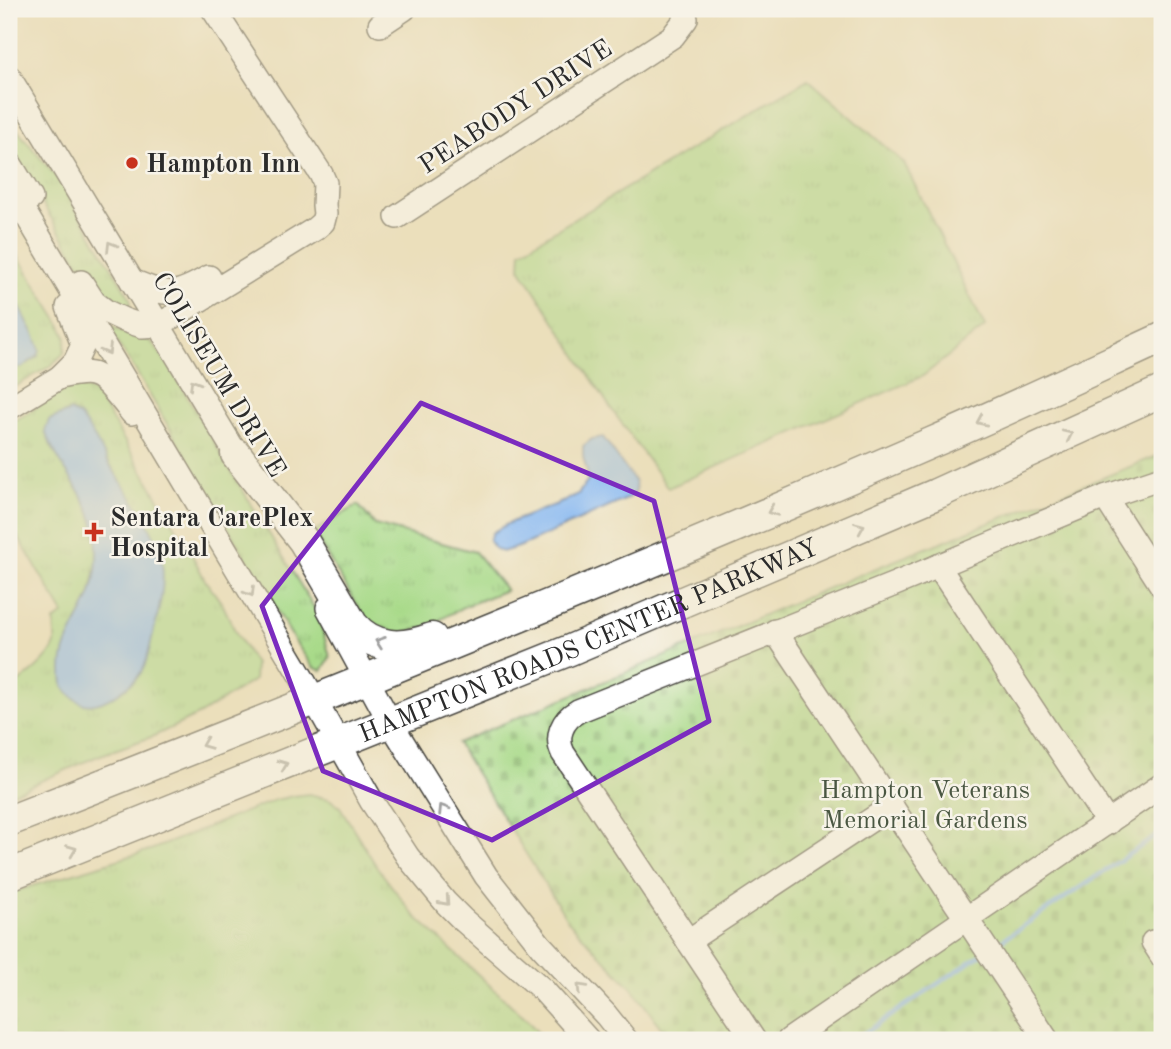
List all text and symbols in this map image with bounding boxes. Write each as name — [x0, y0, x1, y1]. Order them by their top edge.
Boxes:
street label: PEABODY DRIVE — [415, 36, 617, 180]
place label: Hampton Inn — [146, 152, 300, 178]
marker: Hampton Inn — [124, 155, 140, 171]
one-way arrow — [106, 241, 119, 254]
street label: COLISEUM DRIVE — [147, 268, 290, 482]
one-way arrow — [98, 342, 111, 355]
one-way arrow — [189, 378, 202, 391]
one-way arrow — [976, 413, 988, 427]
one-way arrow — [1061, 429, 1073, 443]
one-way arrow — [767, 503, 779, 517]
place label: Sentara CarePlex Hospital — [110, 506, 313, 562]
one-way arrow — [853, 521, 865, 535]
marker: Sentara CarePlex Hospital — [84, 522, 104, 542]
street label: HAMPTON ROADS CENTER PARKWAY — [356, 535, 822, 748]
one-way arrow — [242, 584, 255, 597]
one-way arrow — [374, 636, 386, 650]
one-way arrow — [200, 735, 212, 749]
one-way arrow — [276, 759, 289, 773]
park label: Hampton Veterans Memorial Gardens — [820, 778, 1030, 834]
one-way arrow — [438, 804, 451, 817]
one-way arrow — [66, 845, 78, 859]
one-way arrow — [437, 893, 449, 906]
one-way arrow — [577, 984, 590, 997]

